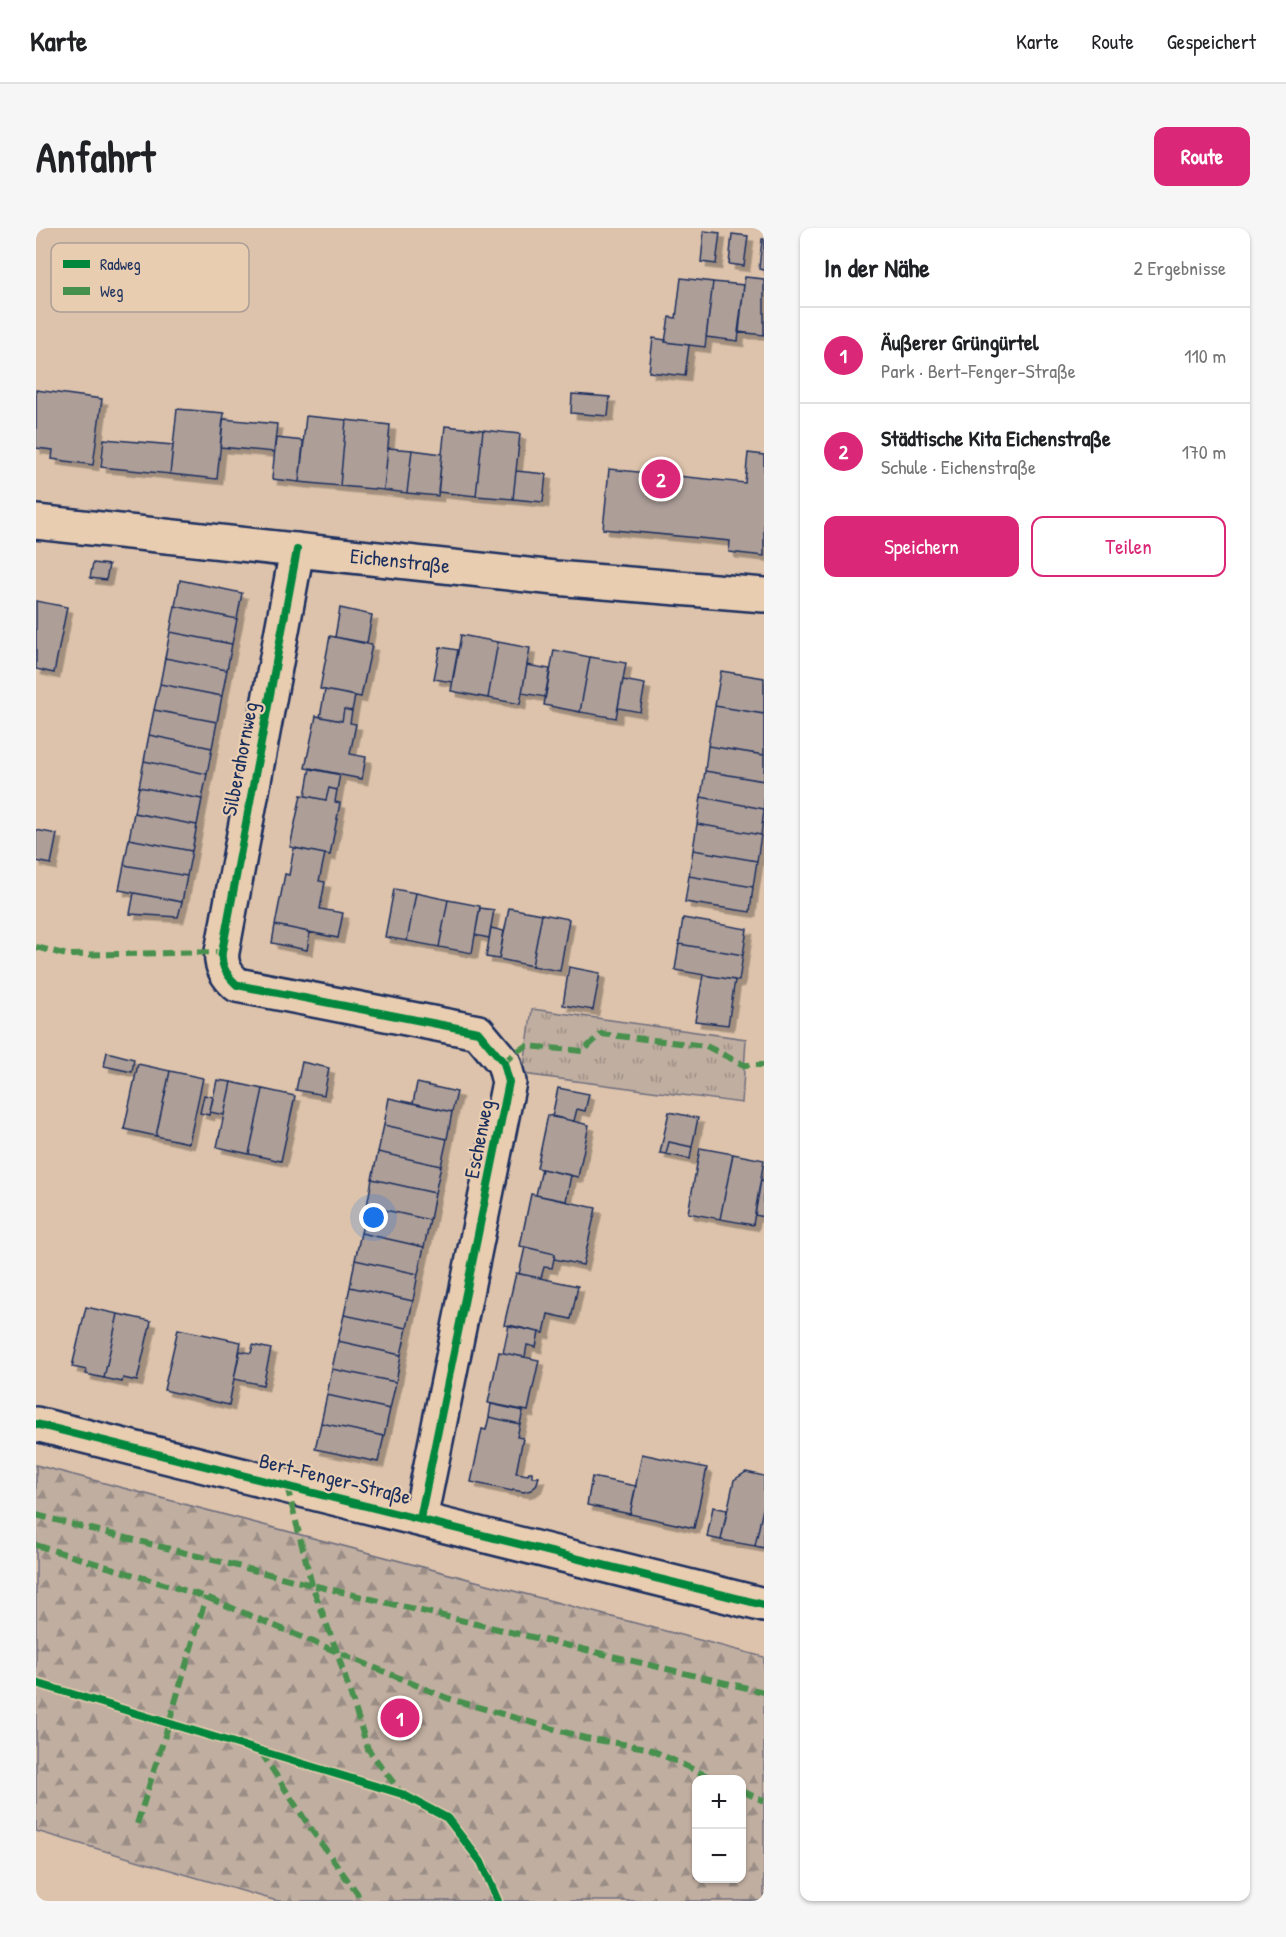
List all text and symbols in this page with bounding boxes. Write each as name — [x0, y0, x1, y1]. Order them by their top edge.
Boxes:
text: Karte — [30, 22, 87, 60]
text: Karte — [1016, 27, 1059, 56]
text: Route — [1092, 27, 1134, 56]
text: Gespeichert — [1167, 27, 1256, 56]
button: Route — [1154, 127, 1250, 186]
text: Anfahrt — [36, 128, 155, 185]
legend — [51, 243, 249, 312]
text: In der Nähe — [824, 250, 930, 285]
text: Radweg — [100, 253, 141, 275]
text: 2 Ergebnisse — [1134, 254, 1226, 281]
text: Weg — [100, 280, 123, 302]
text: Äußerer Grüngürtel — [881, 327, 1039, 357]
text: 1 — [840, 342, 847, 369]
text: 110 m — [1184, 342, 1226, 369]
text: Park · Bert-Fenger-Straße — [881, 357, 1076, 384]
text: Städtische Kita Eichenstraße — [881, 423, 1111, 453]
text: 2 — [839, 438, 848, 465]
text: 170 m — [1182, 438, 1226, 465]
text: Schule · Eichenstraße — [881, 453, 1036, 480]
pin: 2 — [642, 456, 680, 502]
button: Speichern — [824, 516, 1019, 577]
button: Teilen — [1031, 516, 1226, 577]
street label: Eichenstraße — [349, 541, 451, 580]
street label: Silberahornweg — [214, 699, 265, 818]
street label: Eschenweg — [457, 1097, 500, 1181]
your location — [359, 1203, 388, 1232]
street label: Bert-Fenger-Straße — [256, 1446, 414, 1511]
pin: 1 — [380, 1696, 420, 1740]
map controls — [692, 1775, 746, 1883]
button: + — [692, 1775, 746, 1829]
button: − — [692, 1829, 746, 1883]

